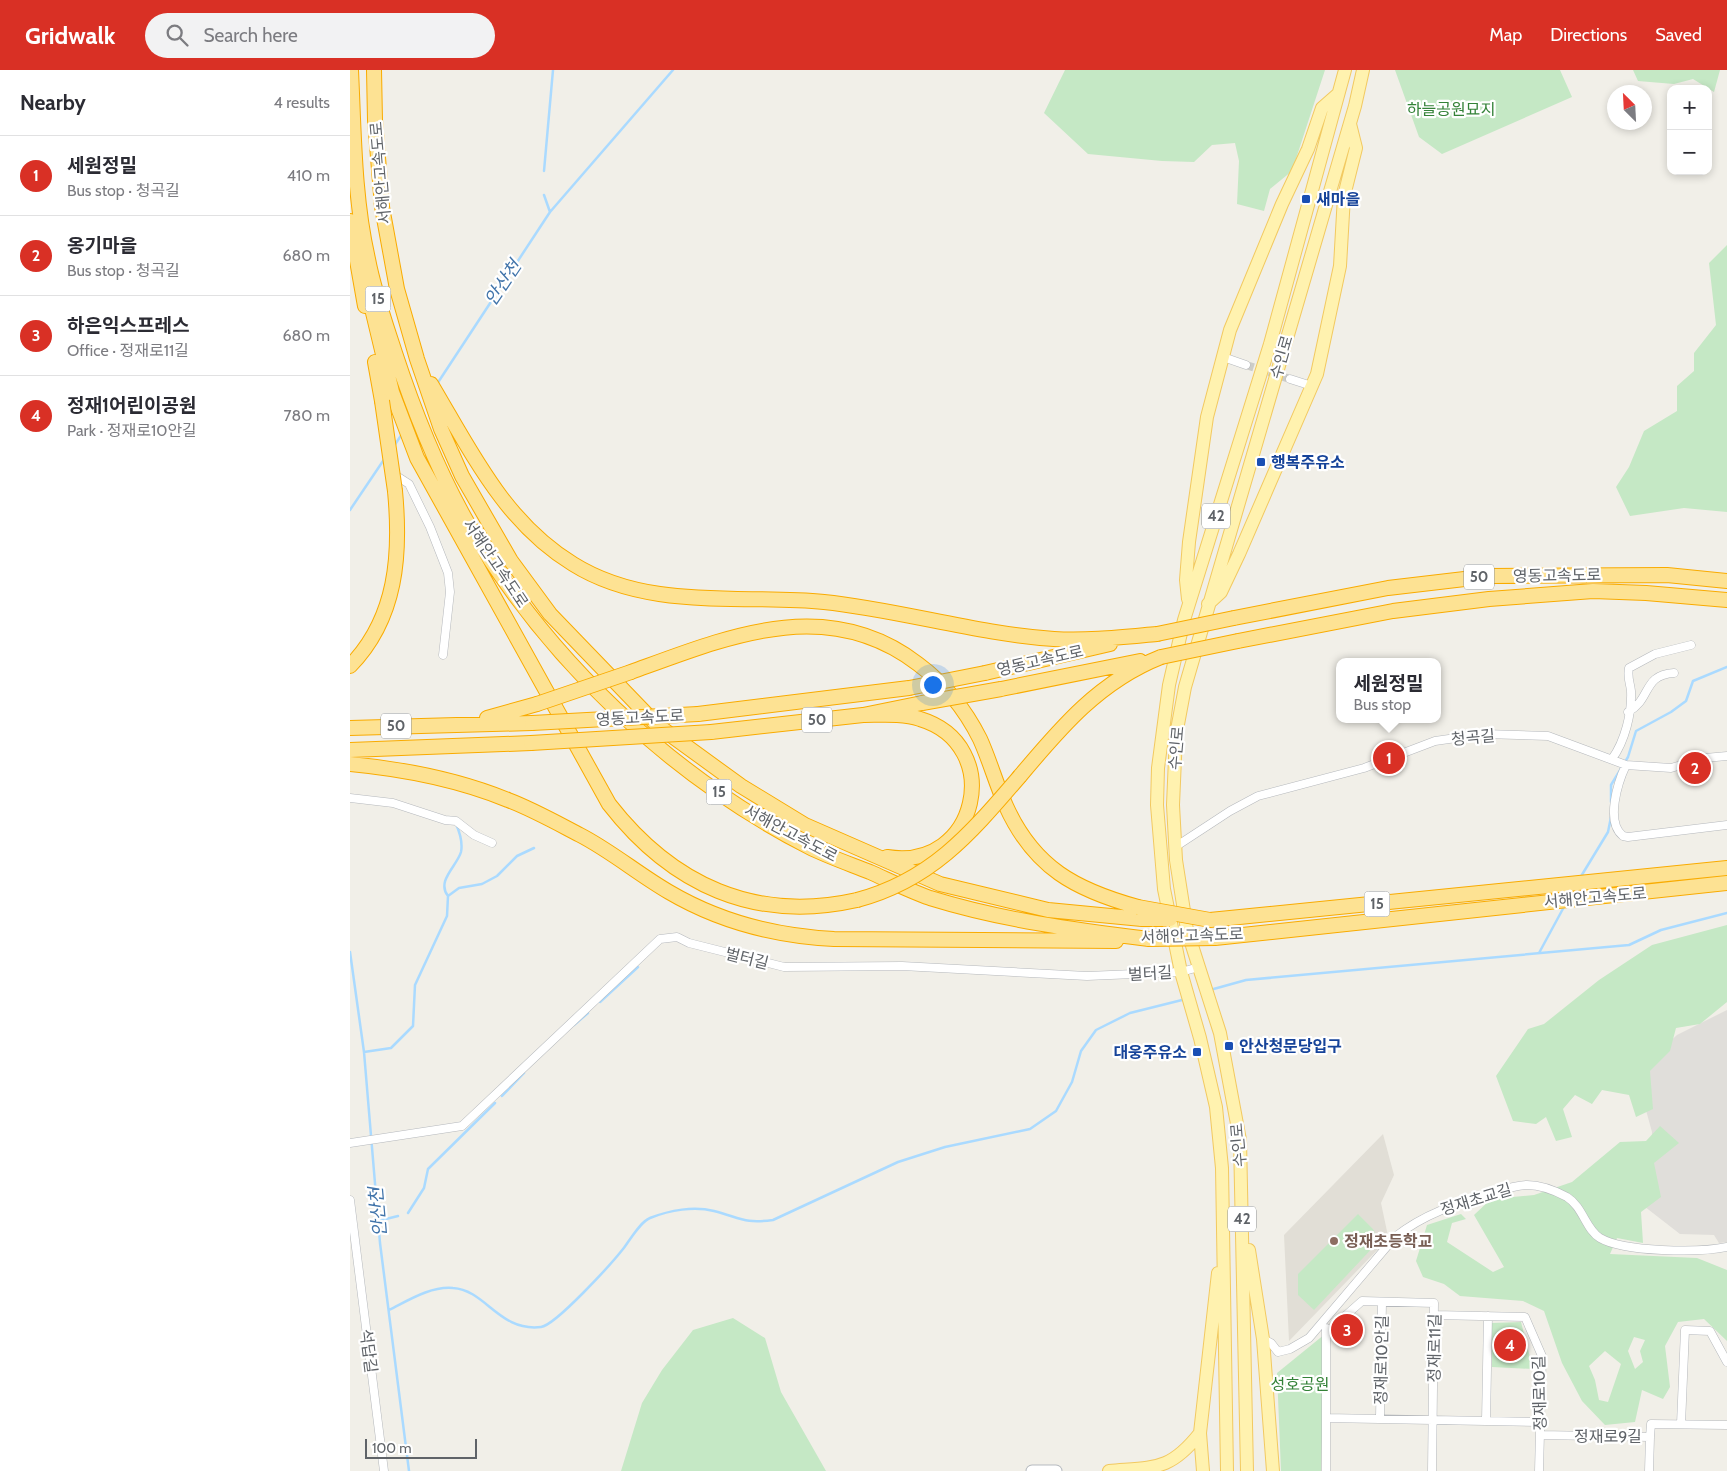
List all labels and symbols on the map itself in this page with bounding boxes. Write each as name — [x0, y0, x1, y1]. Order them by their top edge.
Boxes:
north arrow — [1607, 85, 1652, 130]
park label: 하늘공원묘지 — [1407, 100, 1495, 119]
street label: 서해안고속도로 — [367, 121, 394, 225]
place label: 새마을 — [1316, 190, 1360, 209]
marker: 새마을 — [1300, 193, 1312, 205]
water label: 안산천 — [480, 254, 527, 310]
road number: 15 — [365, 286, 390, 312]
street label: 수인로 — [1266, 333, 1297, 381]
place label: 행복주유소 — [1271, 453, 1345, 472]
marker: 행복주유소 — [1255, 456, 1267, 468]
road number: 42 — [1202, 504, 1230, 528]
street label: 서해안고속도로 — [459, 515, 532, 612]
road number: 50 — [1464, 564, 1494, 590]
street label: 영동고속도로 — [1513, 565, 1602, 586]
street label: 영동고속도로 — [995, 641, 1086, 680]
your location — [920, 672, 946, 698]
street label: 영동고속도로 — [595, 706, 685, 729]
road number: 50 — [802, 708, 832, 732]
road number: 50 — [381, 714, 411, 738]
street label: 수인로 — [1165, 725, 1188, 771]
street label: 청곡길 — [1450, 726, 1496, 749]
pin: 1 — [1373, 739, 1405, 777]
pin: 2 — [1679, 749, 1711, 787]
road number: 15 — [706, 780, 732, 804]
street label: 서해안고속도로 — [741, 801, 841, 866]
street label: 서해안고속도로 — [1543, 884, 1647, 911]
road number: 15 — [1364, 892, 1390, 916]
street label: 서해안고속도로 — [1140, 924, 1244, 947]
street label: 벌터길 — [723, 944, 771, 973]
street label: 벌터길 — [1127, 963, 1173, 984]
place label: 안산청문당입구 — [1239, 1037, 1342, 1056]
marker: 안산청문당입구 — [1223, 1040, 1235, 1052]
place label: 대웅주유소 — [1113, 1043, 1187, 1062]
marker: 대웅주유소 — [1191, 1046, 1203, 1058]
street label: 수인로 — [1227, 1122, 1250, 1168]
street label: 정재초교길 — [1438, 1180, 1514, 1219]
water label: 안산천 — [365, 1184, 391, 1238]
road number: 42 — [1228, 1206, 1256, 1232]
place label: 정재초등학교 — [1344, 1232, 1433, 1251]
marker: 정재초등학교 — [1328, 1235, 1340, 1247]
pin: 3 — [1331, 1311, 1363, 1349]
street label: 정재로11길 — [1424, 1313, 1445, 1383]
street label: 정재로10안길 — [1371, 1315, 1392, 1405]
pin: 4 — [1494, 1326, 1526, 1364]
street label: 석답길 — [356, 1328, 381, 1374]
street label: 정재로10길 — [1529, 1355, 1550, 1431]
park label: 성호공원 — [1271, 1375, 1329, 1394]
street label: 정재로9길 — [1574, 1427, 1642, 1446]
scale bar — [365, 1436, 478, 1459]

